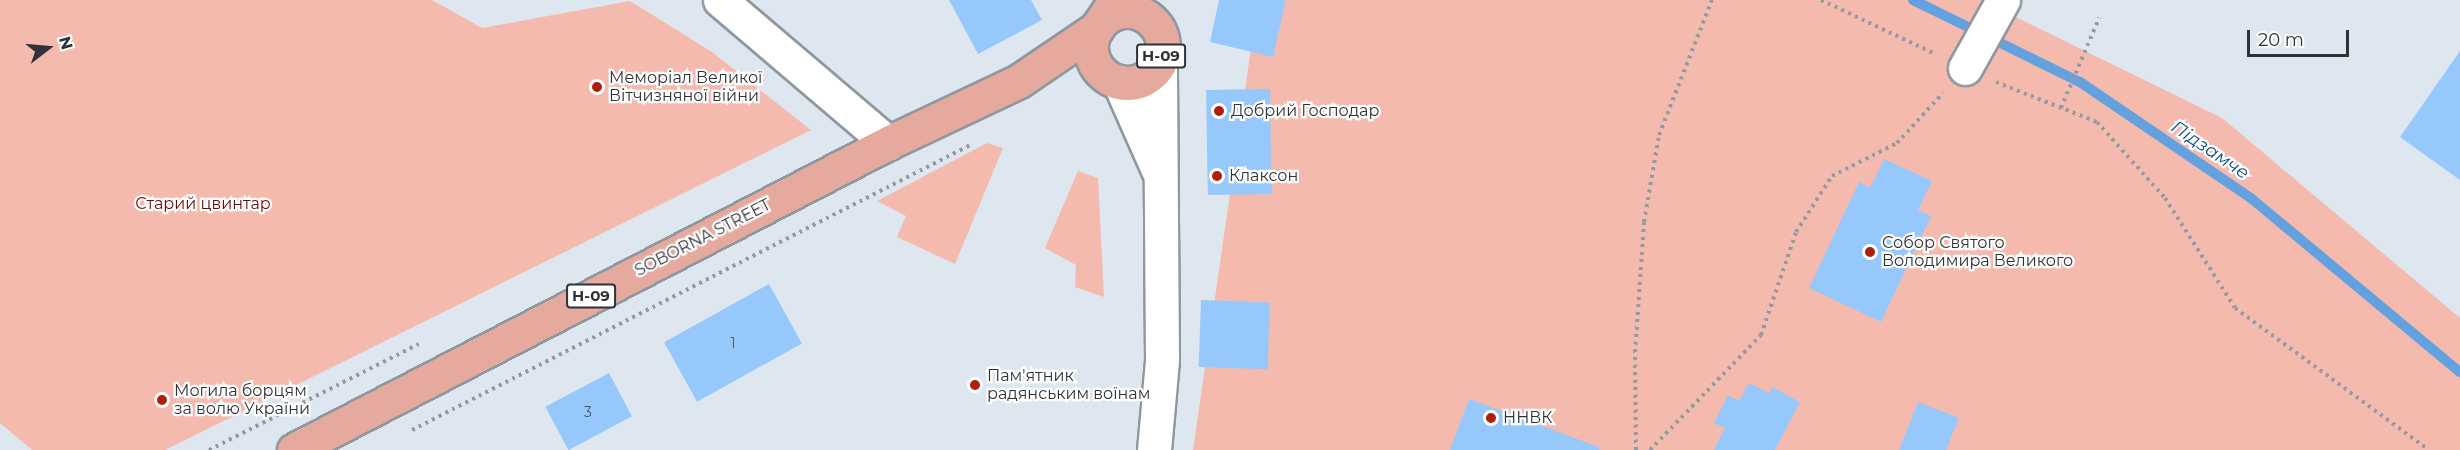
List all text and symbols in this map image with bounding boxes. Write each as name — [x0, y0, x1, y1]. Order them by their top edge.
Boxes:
north arrow — [18, 18, 78, 78]
scale bar — [2250, 18, 2352, 56]
text: 20 m — [2258, 29, 2304, 51]
text: N — [55, 34, 77, 52]
road number: Н-09 — [1136, 44, 1186, 68]
place label: Меморіал Великої Вітчизняної війни — [609, 68, 762, 106]
marker: Меморіал Великої Вітчизняної війни — [590, 80, 604, 94]
place label: Добрий Господар — [1231, 101, 1379, 121]
marker: Добрий Господар — [1212, 104, 1226, 118]
water label: Підзамче — [2167, 116, 2253, 184]
place label: Клаксон — [1229, 166, 1298, 186]
marker: Клаксон — [1210, 169, 1224, 183]
park label: Старий цвинтар — [135, 194, 271, 214]
street label: SOBORNA STREET — [632, 195, 774, 281]
place label: Собор Святого Володимира Великого — [1882, 233, 2073, 271]
marker: Собор Святого Володимира Великого — [1863, 245, 1877, 259]
road number: Н-09 — [566, 284, 616, 308]
house number: 1 — [730, 335, 736, 351]
place label: Пам'ятник радянським воїнам — [987, 366, 1150, 404]
marker: Пам'ятник радянським воїнам — [968, 378, 982, 392]
place label: Могила борцям за волю України — [174, 381, 310, 419]
marker: Могила борцям за волю України — [155, 393, 169, 407]
house number: 3 — [584, 404, 592, 420]
place label: ННВК — [1503, 408, 1552, 428]
marker: ННВК — [1484, 411, 1498, 425]

